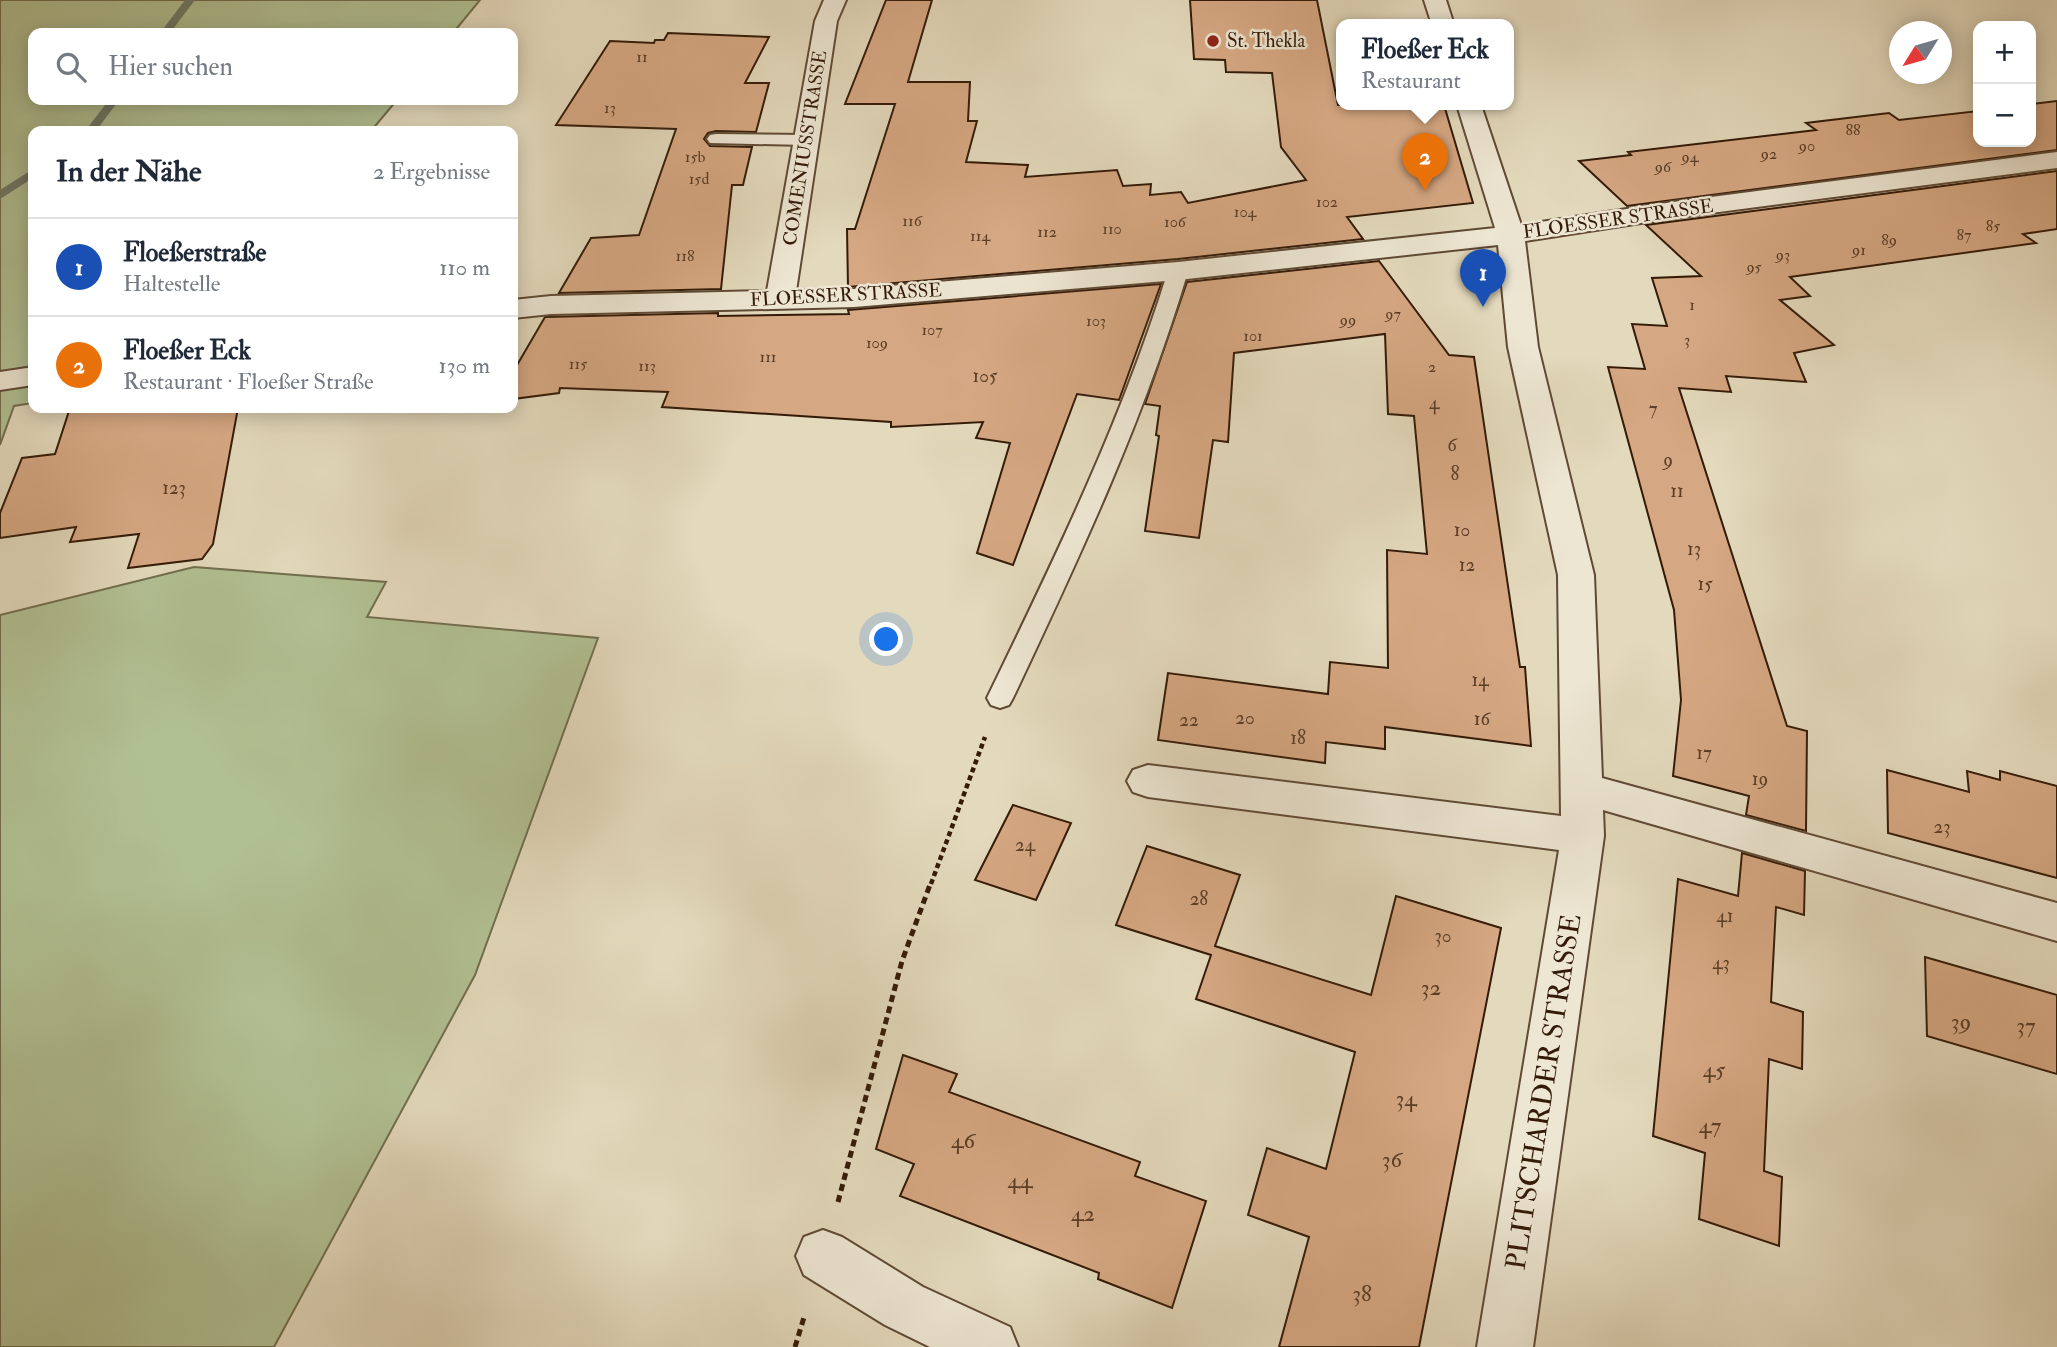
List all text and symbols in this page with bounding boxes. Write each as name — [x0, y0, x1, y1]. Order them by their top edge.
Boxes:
popup — [1336, 19, 1514, 110]
north arrow — [1889, 21, 1952, 84]
map controls — [1973, 21, 2036, 147]
button: + — [1973, 21, 2036, 84]
search box — [28, 28, 518, 105]
place label: St. Thekla — [1227, 29, 1305, 53]
marker: St. Thekla — [1205, 33, 1221, 49]
text: Floeßer Eck — [1361, 34, 1489, 66]
house number: 11 — [636, 47, 648, 67]
icon: search — [52, 48, 90, 86]
street label: COMENIUSSTRASSE — [778, 48, 832, 247]
text: Hier suchen — [108, 51, 233, 83]
text: Restaurant — [1361, 66, 1461, 95]
button: − — [1973, 84, 2036, 147]
house number: 13 — [604, 98, 616, 118]
house number: 88 — [1845, 120, 1861, 140]
pin: 2 — [1402, 133, 1448, 191]
house number: 90 — [1798, 136, 1815, 156]
house number: 92 — [1760, 144, 1777, 164]
house number: 15b — [685, 147, 705, 167]
house number: 94 — [1681, 147, 1700, 167]
text: In der Nähe — [56, 153, 201, 190]
text: 2 Ergebnisse — [373, 157, 490, 186]
house number: 96 — [1654, 157, 1672, 177]
house number: 15d — [689, 169, 709, 189]
house number: 102 — [1316, 192, 1338, 212]
street label: FLOESSER STRASSE — [1521, 194, 1715, 244]
house number: 104 — [1234, 202, 1258, 222]
house number: 116 — [902, 211, 923, 231]
house number: 106 — [1164, 212, 1187, 232]
house number: 85 — [1986, 216, 2000, 236]
house number: 110 — [1102, 219, 1122, 239]
house number: 112 — [1037, 222, 1057, 242]
house number: 87 — [1957, 225, 1972, 245]
house number: 114 — [970, 226, 991, 246]
house number: 89 — [1881, 230, 1897, 250]
text: Floeßerstraße — [123, 237, 266, 269]
house number: 91 — [1851, 240, 1866, 260]
house number: 93 — [1775, 245, 1790, 265]
house number: 118 — [676, 246, 695, 266]
pin: 1 — [1460, 249, 1506, 307]
text: 1 — [75, 253, 83, 282]
text: 110 m — [439, 253, 490, 282]
house number: 95 — [1745, 257, 1762, 277]
text: Haltestelle — [123, 269, 220, 298]
street label: FLOESSER STRASSE — [749, 278, 943, 312]
house number: 1 — [1689, 295, 1695, 315]
house number: 97 — [1384, 304, 1401, 324]
house number: 99 — [1339, 310, 1356, 330]
house number: 103 — [1086, 311, 1106, 331]
house number: 107 — [921, 320, 943, 340]
house number: 101 — [1243, 326, 1263, 346]
house number: 3 — [1684, 330, 1690, 350]
house number: 109 — [866, 333, 888, 353]
text: Floeßer Eck — [123, 335, 251, 367]
house number: 111 — [759, 347, 777, 367]
text: 2 — [73, 351, 85, 380]
text: 130 m — [438, 351, 490, 380]
house number: 115 — [569, 354, 587, 374]
house number: 113 — [638, 356, 656, 376]
house number: 2 — [1428, 357, 1436, 377]
house number: 105 — [973, 364, 998, 388]
text: Restaurant · Floeßer Straße — [123, 367, 374, 396]
house number: 4 — [1429, 391, 1440, 415]
house number: 7 — [1649, 397, 1658, 421]
house number: 6 — [1447, 433, 1458, 457]
house number: 9 — [1661, 448, 1673, 472]
house number: 8 — [1451, 462, 1460, 486]
house number: 123 — [162, 476, 186, 500]
house number: 11 — [1670, 479, 1684, 503]
house number: 10 — [1454, 518, 1470, 542]
house number: 13 — [1687, 537, 1701, 561]
house number: 12 — [1459, 553, 1475, 577]
house number: 15 — [1697, 572, 1713, 596]
your location — [869, 622, 903, 656]
house number: 14 — [1471, 668, 1489, 692]
house number: 20 — [1235, 706, 1255, 730]
house number: 16 — [1474, 707, 1492, 731]
house number: 22 — [1179, 708, 1199, 732]
house number: 18 — [1290, 726, 1306, 750]
house number: 17 — [1696, 741, 1712, 765]
house number: 19 — [1752, 767, 1768, 791]
house number: 23 — [1934, 815, 1950, 839]
house number: 24 — [1015, 833, 1036, 857]
house number: 28 — [1190, 887, 1208, 911]
house number: 41 — [1716, 904, 1734, 928]
street label: PLITSCHARDER STRASSE — [1499, 912, 1589, 1272]
house number: 30 — [1434, 924, 1452, 948]
house number: 43 — [1712, 951, 1730, 975]
house number: 32 — [1421, 973, 1441, 1002]
house number: 39 — [1951, 1007, 1971, 1036]
house number: 37 — [2016, 1011, 2036, 1040]
house number: 45 — [1703, 1055, 1725, 1084]
house number: 34 — [1395, 1084, 1418, 1113]
house number: 47 — [1699, 1111, 1722, 1140]
house number: 46 — [951, 1126, 976, 1155]
house number: 36 — [1382, 1145, 1404, 1174]
house number: 44 — [1008, 1166, 1034, 1195]
house number: 42 — [1071, 1199, 1095, 1228]
house number: 38 — [1352, 1279, 1372, 1308]

